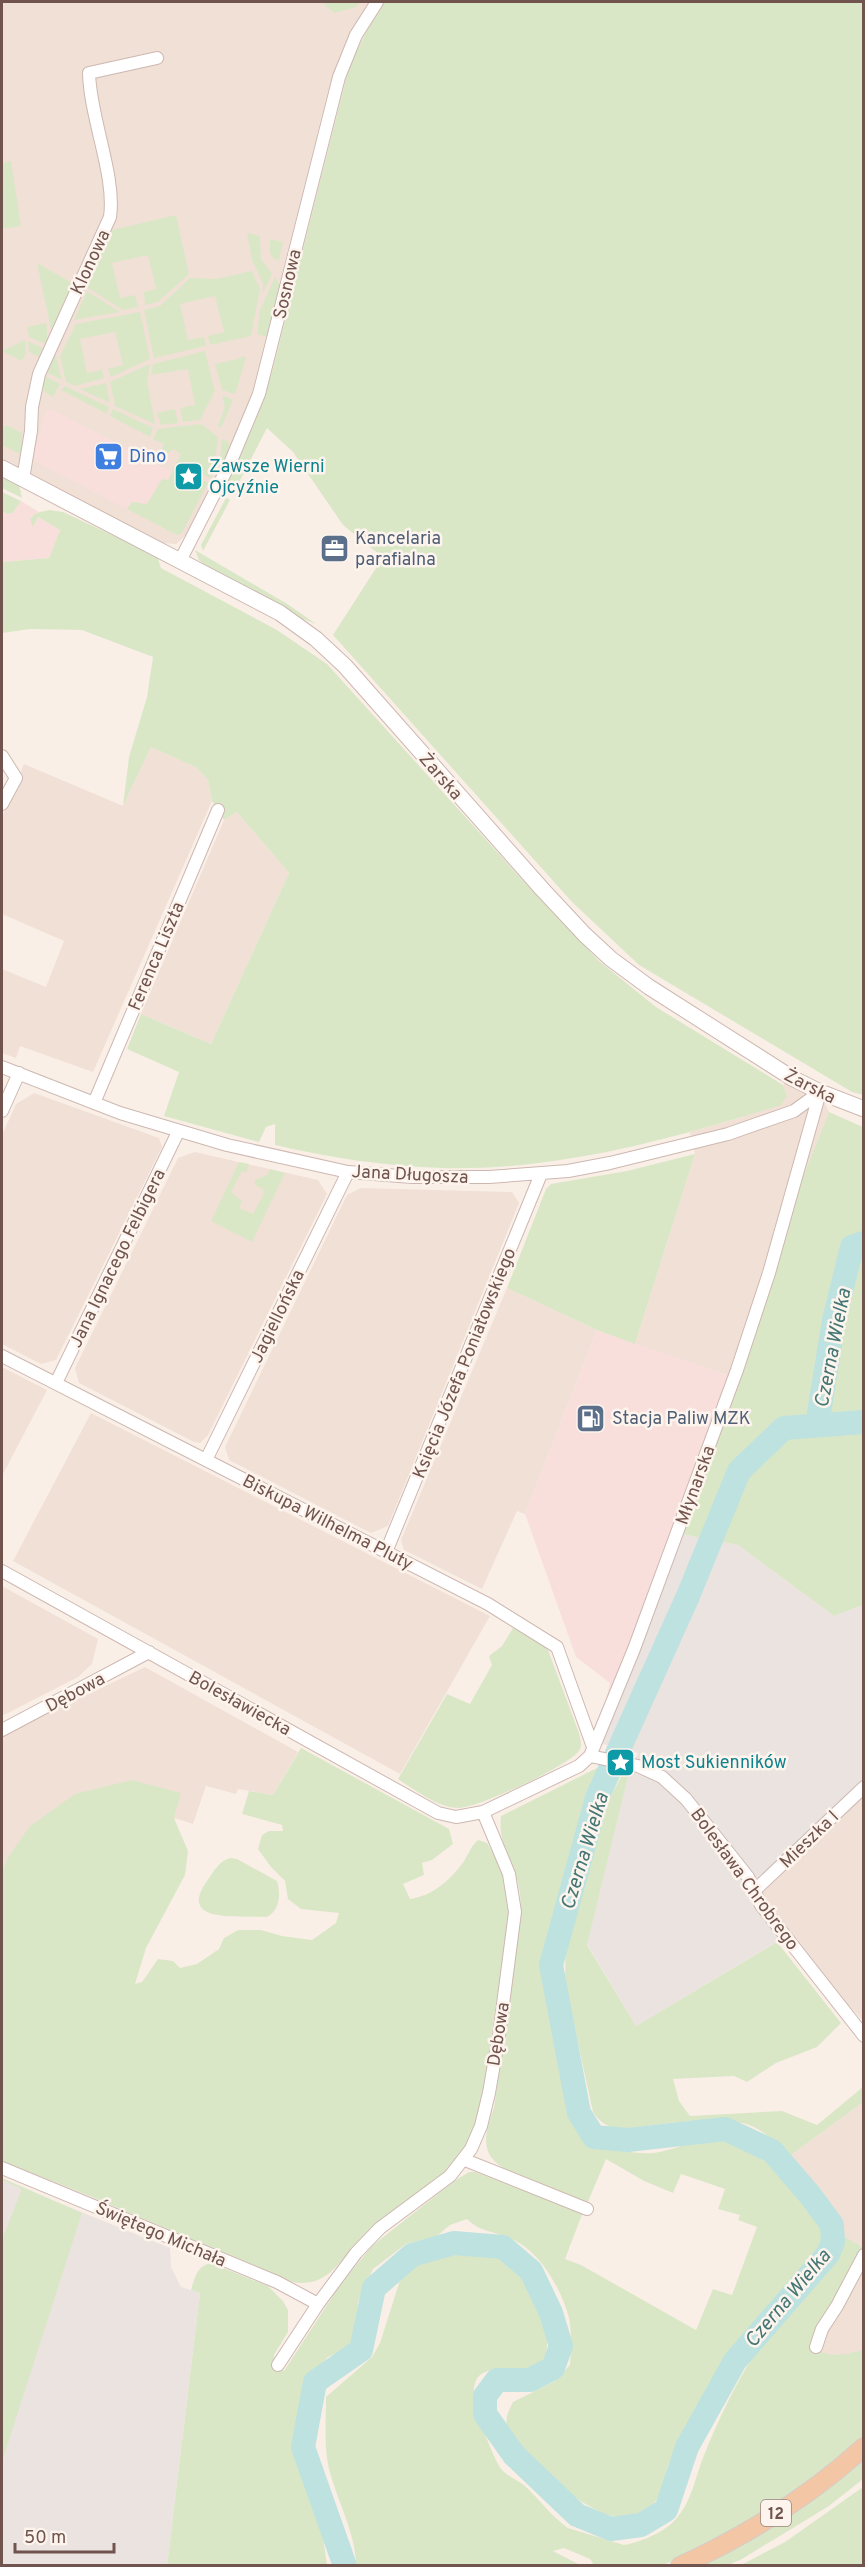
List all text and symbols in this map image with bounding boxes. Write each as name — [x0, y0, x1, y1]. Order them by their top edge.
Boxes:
street label: Klonowa — [66, 227, 116, 299]
street label: Sosnowa — [269, 247, 308, 322]
supermarket icon: Dino — [92, 440, 124, 472]
place label: Dino — [129, 446, 166, 469]
place label: Zawsze Wierni Ojcyźnie — [209, 456, 325, 500]
place icon: Zawsze Wierni Ojcyźnie — [172, 460, 204, 492]
place label: Kancelaria parafialna — [355, 528, 441, 572]
office icon: Kancelaria parafialna — [318, 532, 350, 564]
street label: Żarska — [413, 747, 468, 805]
street label: Ferenca Liszta — [124, 899, 191, 1014]
street label: Żarska — [779, 1063, 840, 1110]
street label: Jana Długosza — [351, 1161, 469, 1190]
street label: Jana Ignacego Felbigera — [65, 1166, 172, 1352]
street label: Księcia Józefa Poniatowskiego — [408, 1245, 522, 1482]
street label: Jagiellońska — [246, 1266, 311, 1367]
water label: Czerna Wielka — [810, 1286, 858, 1410]
fuel station icon: Stacja Paliw MZK — [575, 1402, 607, 1434]
place label: Stacja Paliw MZK — [612, 1408, 751, 1431]
street label: Młynarska — [671, 1443, 721, 1528]
street label: Biskupa Wilhelma Pluty — [238, 1470, 417, 1576]
street label: Bolesławiecka — [184, 1667, 295, 1742]
street label: Dębowa — [42, 1668, 109, 1719]
place icon: Most Sukienników — [604, 1746, 636, 1778]
place label: Most Sukienników — [641, 1752, 787, 1775]
water label: Czerna Wielka — [556, 1789, 616, 1913]
street label: Bolesława Chrobrego — [684, 1804, 803, 1956]
street label: Mieszka I — [776, 1806, 845, 1874]
street label: Dębowa — [483, 2001, 516, 2068]
street label: Świętego Michała — [91, 2196, 230, 2273]
water label: Czerna Wielka — [740, 2244, 838, 2354]
road number: 12 — [761, 2500, 791, 2526]
scale bar — [15, 2516, 114, 2554]
text: 50 m — [24, 2527, 66, 2550]

